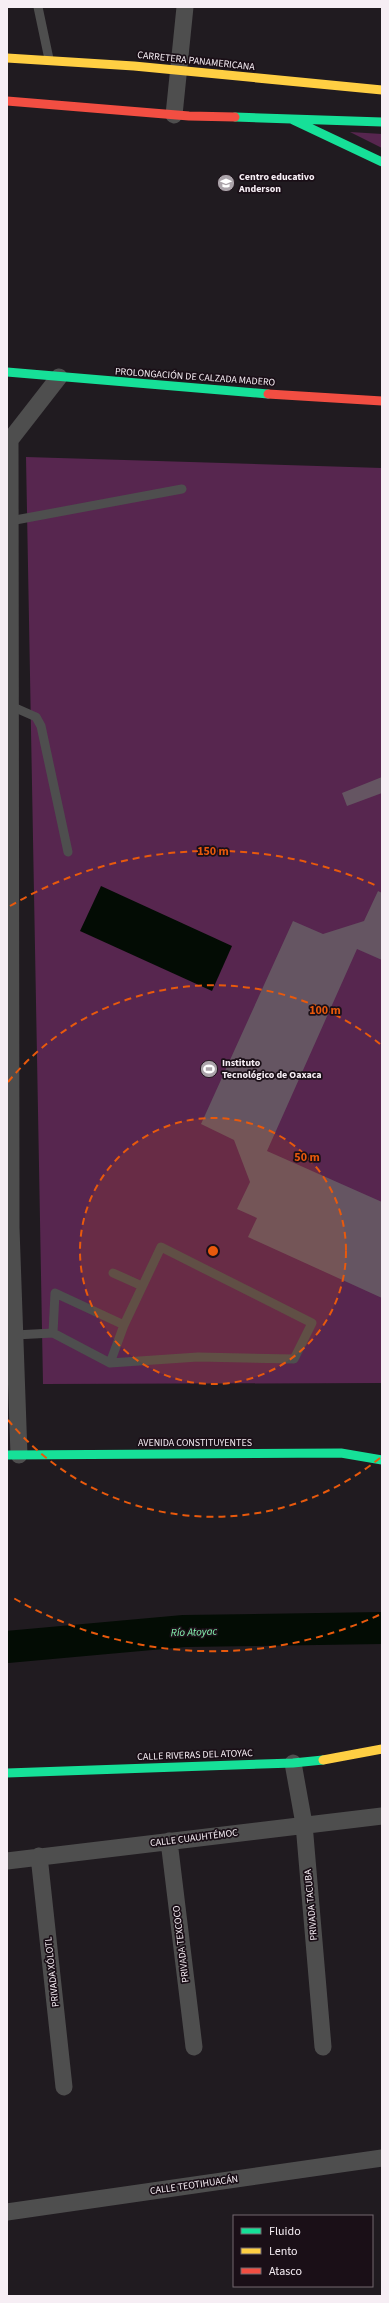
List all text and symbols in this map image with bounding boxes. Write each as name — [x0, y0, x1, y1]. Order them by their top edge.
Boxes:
street label: CARRETERA PANAMERICANA — [137, 48, 256, 74]
place label: Centro educativo Anderson — [238, 170, 315, 196]
school or university icon: Centro educativo Anderson — [216, 173, 236, 193]
street label: PROLONGACIÓN DE CALZADA MADERO — [114, 364, 276, 390]
text: 150 m — [197, 843, 229, 860]
text: 100 m — [309, 1002, 341, 1019]
place label: Instituto Tecnológico de Oaxaca — [222, 1056, 322, 1082]
sports icon: Instituto Tecnológico de Oaxaca — [199, 1059, 219, 1079]
text: 50 m — [294, 1149, 320, 1166]
centre of rings — [206, 1244, 220, 1258]
street label: AVENIDA CONSTITUYENTES — [138, 1436, 252, 1450]
water label: Río Atoyac — [170, 1624, 218, 1640]
street label: CALLE RIVERAS DEL ATOYAC — [137, 1746, 253, 1764]
street label: CALLE CUAUHTÉMOC — [149, 1826, 239, 1850]
street label: PRIVADA TACUBA — [301, 1868, 321, 1941]
street label: PRIVADA TEXCOCO — [169, 1904, 193, 1983]
street label: PRIVADA XÓLOTL — [41, 1936, 63, 2008]
street label: CALLE TEOTIHUACÁN — [149, 2172, 239, 2198]
legend — [233, 2215, 373, 2287]
text: Fluido — [269, 2223, 301, 2240]
text: Lento — [269, 2243, 298, 2260]
text: Atasco — [269, 2263, 302, 2280]

